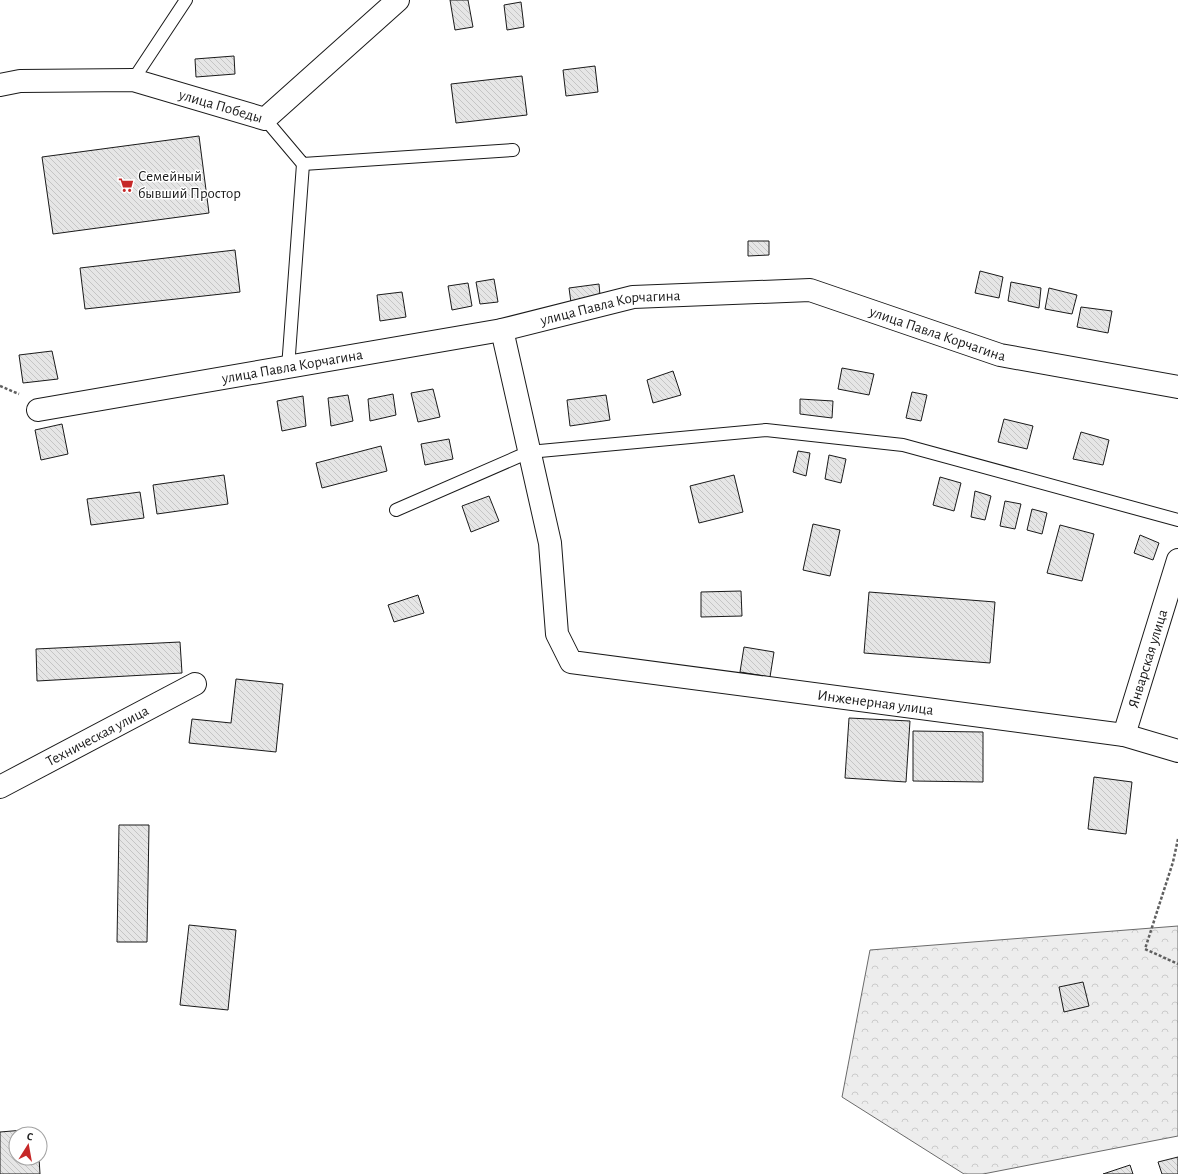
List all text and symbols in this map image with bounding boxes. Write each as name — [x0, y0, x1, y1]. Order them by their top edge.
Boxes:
street label: улица Победы — [176, 87, 264, 126]
place label: Семейный бывший Простор — [138, 169, 241, 201]
supermarket icon: Семейный бывший Простор — [117, 176, 135, 194]
street label: улица Павла Корчагина — [538, 288, 681, 328]
street label: улица Павла Корчагина — [867, 304, 1007, 364]
street label: улица Павла Корчагина — [220, 347, 364, 386]
street label: Январская улица — [1126, 608, 1170, 710]
street label: Инженерная улица — [816, 688, 935, 718]
street label: Техническая улица — [44, 703, 151, 769]
north arrow — [8, 1126, 48, 1166]
text: С — [26, 1131, 34, 1143]

